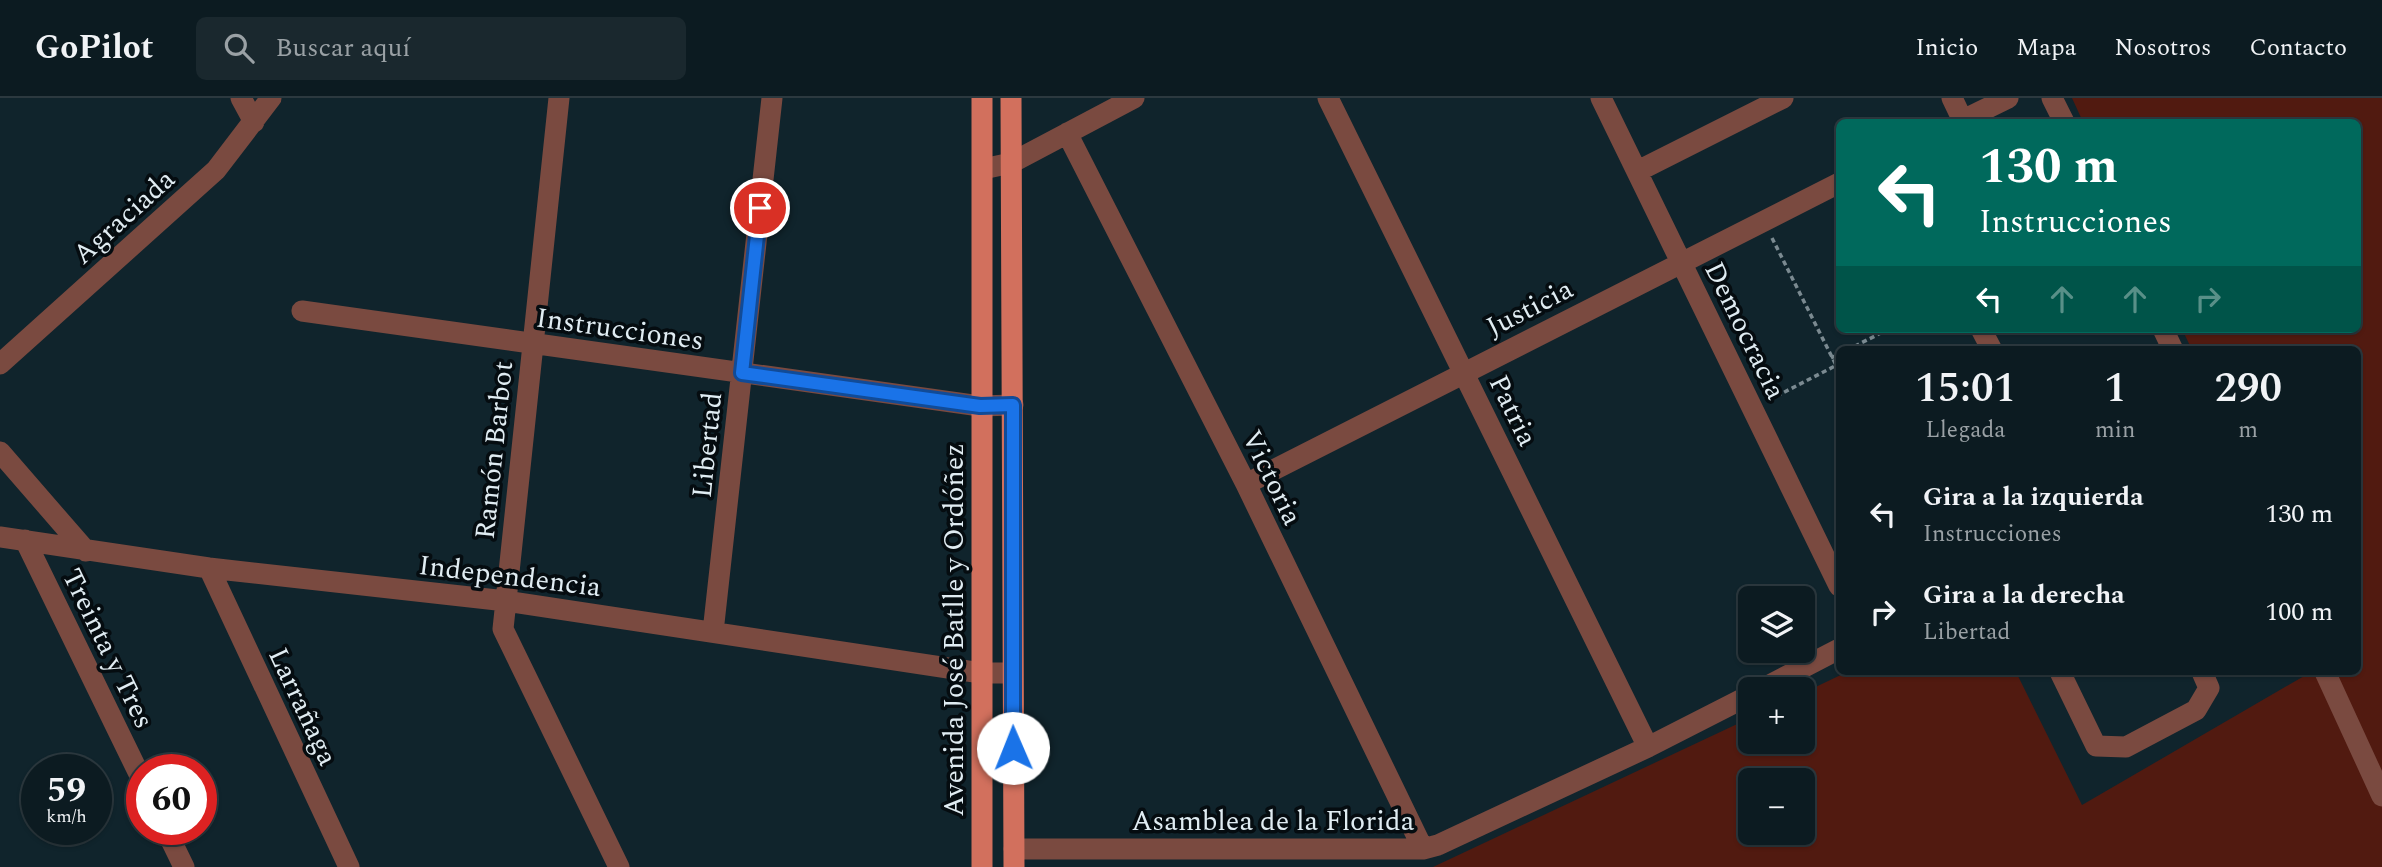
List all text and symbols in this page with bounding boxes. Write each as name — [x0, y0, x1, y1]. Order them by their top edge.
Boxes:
search box — [196, 17, 686, 80]
text: GoPilot — [35, 23, 154, 73]
text: Buscar aquí — [276, 28, 410, 68]
icon: search — [220, 29, 258, 67]
text: Inicio — [1915, 30, 1978, 66]
text: Mapa — [2016, 30, 2076, 66]
text: Nosotros — [2114, 30, 2211, 66]
text: Contacto — [2249, 30, 2347, 66]
text: 130 m — [1979, 130, 2118, 205]
icon: left — [1864, 147, 1955, 238]
street label: Agraciada — [63, 159, 185, 275]
pin — [730, 178, 790, 238]
icon: arrive — [741, 189, 779, 227]
text: Instrucciones — [1979, 198, 2172, 247]
street label: Democracia — [1693, 254, 1797, 407]
street label: Justicia — [1479, 268, 1581, 349]
icon: left — [1970, 280, 2008, 318]
icon: ahead — [2043, 280, 2081, 318]
icon: ahead — [2116, 280, 2154, 318]
icon: right — [2189, 280, 2227, 318]
street label: Instrucciones — [533, 296, 706, 363]
text: 15:01 — [1915, 357, 2016, 420]
text: 1 — [2104, 357, 2126, 420]
text: 290 — [2214, 357, 2282, 420]
street label: Ramón Barbot — [464, 359, 525, 541]
street label: Patria — [1477, 368, 1548, 454]
street label: Libertad — [681, 390, 734, 500]
text: Llegada — [1926, 413, 2006, 448]
text: min — [2095, 413, 2135, 448]
text: m — [2238, 413, 2258, 448]
street label: Victoria — [1230, 423, 1313, 533]
street label: Avenida José Batlle y Ordóñez — [933, 443, 976, 817]
text: Gira a la izquierda — [1923, 477, 2144, 517]
text: 130 m — [2265, 494, 2333, 534]
icon: left — [1864, 495, 1902, 533]
text: Instrucciones — [1923, 517, 2062, 552]
street label: Independencia — [416, 544, 604, 609]
street label: Treinta y Tres — [50, 561, 165, 736]
text: Gira a la derecha — [1923, 575, 2125, 615]
map controls — [1738, 586, 1815, 845]
button: layers — [1738, 586, 1815, 663]
text: 100 m — [2265, 592, 2333, 632]
icon: right — [1864, 593, 1902, 631]
text: Libertad — [1923, 615, 2010, 650]
street label: Larrañaga — [257, 640, 349, 773]
button: + — [1738, 677, 1815, 754]
position arrow — [976, 711, 1050, 785]
speed limit sign: 60 — [126, 754, 217, 845]
text: 59 — [47, 764, 86, 817]
button: − — [1738, 768, 1815, 845]
street label: Asamblea de la Florida — [1132, 800, 1415, 843]
text: km/h — [46, 803, 87, 830]

